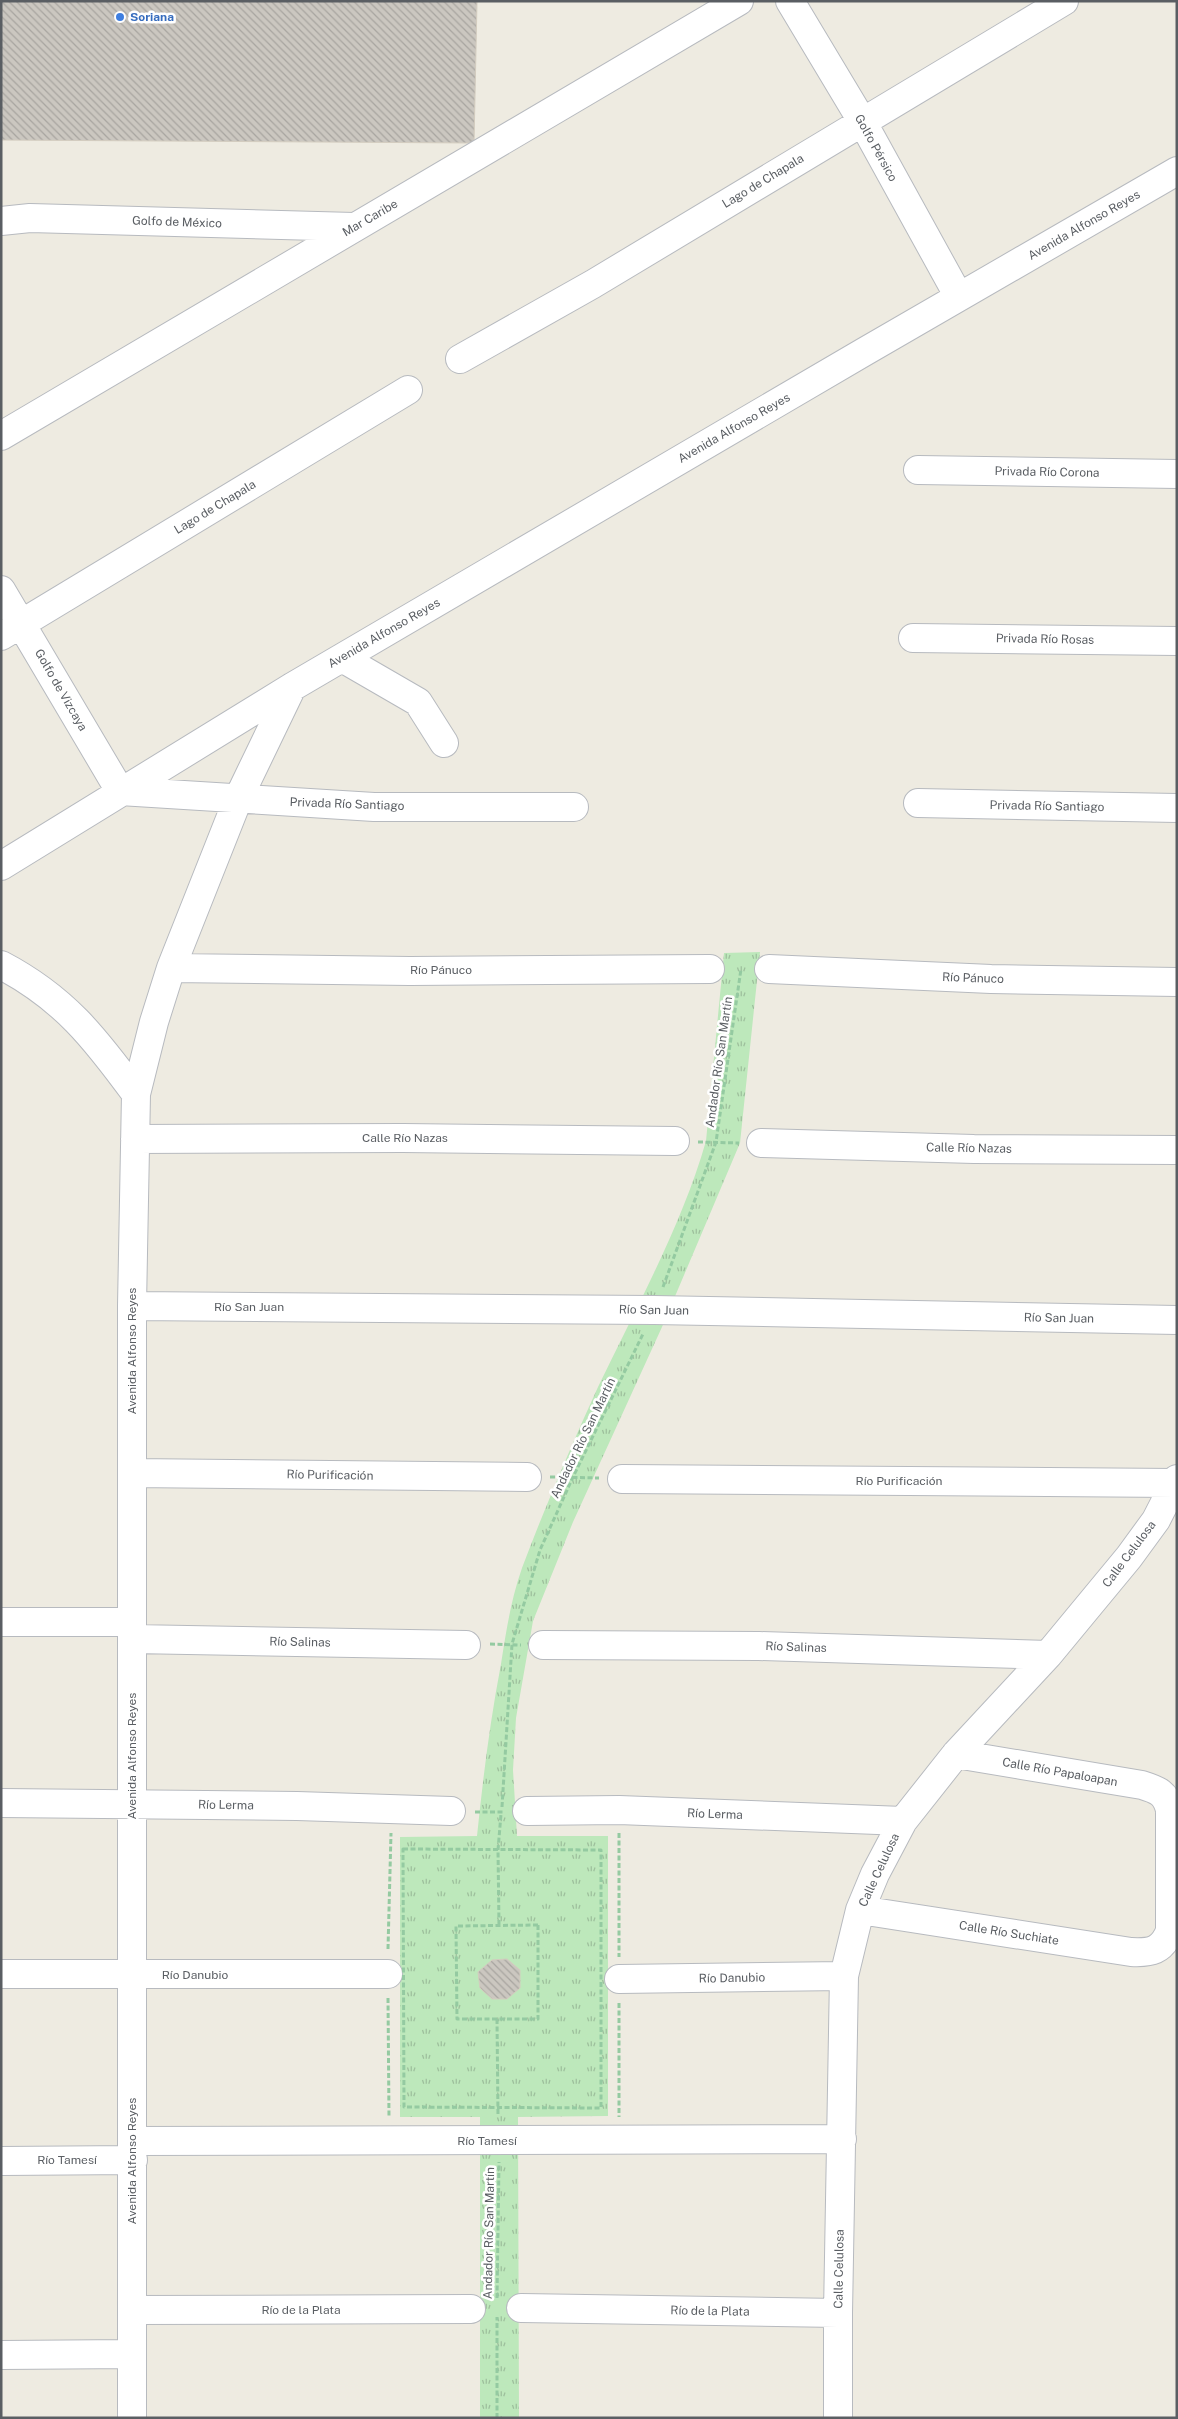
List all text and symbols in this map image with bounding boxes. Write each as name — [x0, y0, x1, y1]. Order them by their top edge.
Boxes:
place label: Soriana — [130, 10, 174, 24]
marker: Soriana — [114, 11, 126, 23]
street label: Golfo Pérsico — [852, 112, 900, 184]
street label: Lago de Chapala — [720, 151, 806, 211]
street label: Avenida Alfonso Reyes — [1026, 187, 1142, 263]
street label: Mar Caribe — [340, 197, 400, 239]
street label: Golfo de México — [132, 213, 222, 231]
street label: Avenida Alfonso Reyes — [676, 390, 792, 466]
street label: Privada Río Corona — [994, 464, 1100, 480]
street label: Lago de Chapala — [172, 477, 258, 537]
street label: Avenida Alfonso Reyes — [326, 595, 442, 671]
street label: Privada Río Rosas — [996, 631, 1094, 647]
street label: Golfo de Vizcaya — [32, 647, 90, 733]
street label: Privada Río Santiago — [289, 795, 405, 813]
street label: Privada Río Santiago — [990, 798, 1105, 814]
street label: Río Pánuco — [410, 963, 472, 977]
street label: Río Pánuco — [942, 970, 1004, 986]
street label: Andador Río San Martín — [703, 996, 735, 1128]
street label: Calle Río Nazas — [362, 1131, 448, 1145]
street label: Calle Río Nazas — [926, 1140, 1012, 1156]
street label: Avenida Alfonso Reyes — [125, 1288, 139, 1414]
street label: Río San Juan — [214, 1300, 284, 1314]
street label: Río San Juan — [619, 1302, 689, 1318]
street label: Río San Juan — [1024, 1310, 1094, 1326]
street label: Andador Río San Martín — [548, 1375, 618, 1500]
street label: Río Purificación — [286, 1467, 374, 1483]
street label: Río Purificación — [856, 1474, 942, 1488]
street label: Calle Celulosa — [1099, 1518, 1159, 1590]
street label: Río Salinas — [269, 1634, 331, 1650]
street label: Río Salinas — [765, 1639, 827, 1655]
street label: Avenida Alfonso Reyes — [125, 1693, 139, 1819]
street label: Calle Río Papaloapan — [1001, 1755, 1119, 1789]
street label: Río Lerma — [198, 1798, 254, 1812]
street label: Río Lerma — [687, 1806, 743, 1822]
street label: Calle Celulosa — [856, 1831, 902, 1909]
street label: Calle Río Suchiate — [958, 1918, 1060, 1948]
street label: Río Danubio — [162, 1968, 228, 1982]
street label: Río Danubio — [699, 1970, 766, 1986]
street label: Avenida Alfonso Reyes — [125, 2098, 139, 2224]
street label: Río Tamesí — [457, 2134, 518, 2148]
street label: Río Tamesí — [37, 2153, 98, 2167]
street label: Andador Río San Martín — [481, 2167, 497, 2299]
street label: Calle Celulosa — [831, 2229, 847, 2309]
street label: Río de la Plata — [261, 2303, 341, 2317]
street label: Río de la Plata — [670, 2303, 750, 2319]

